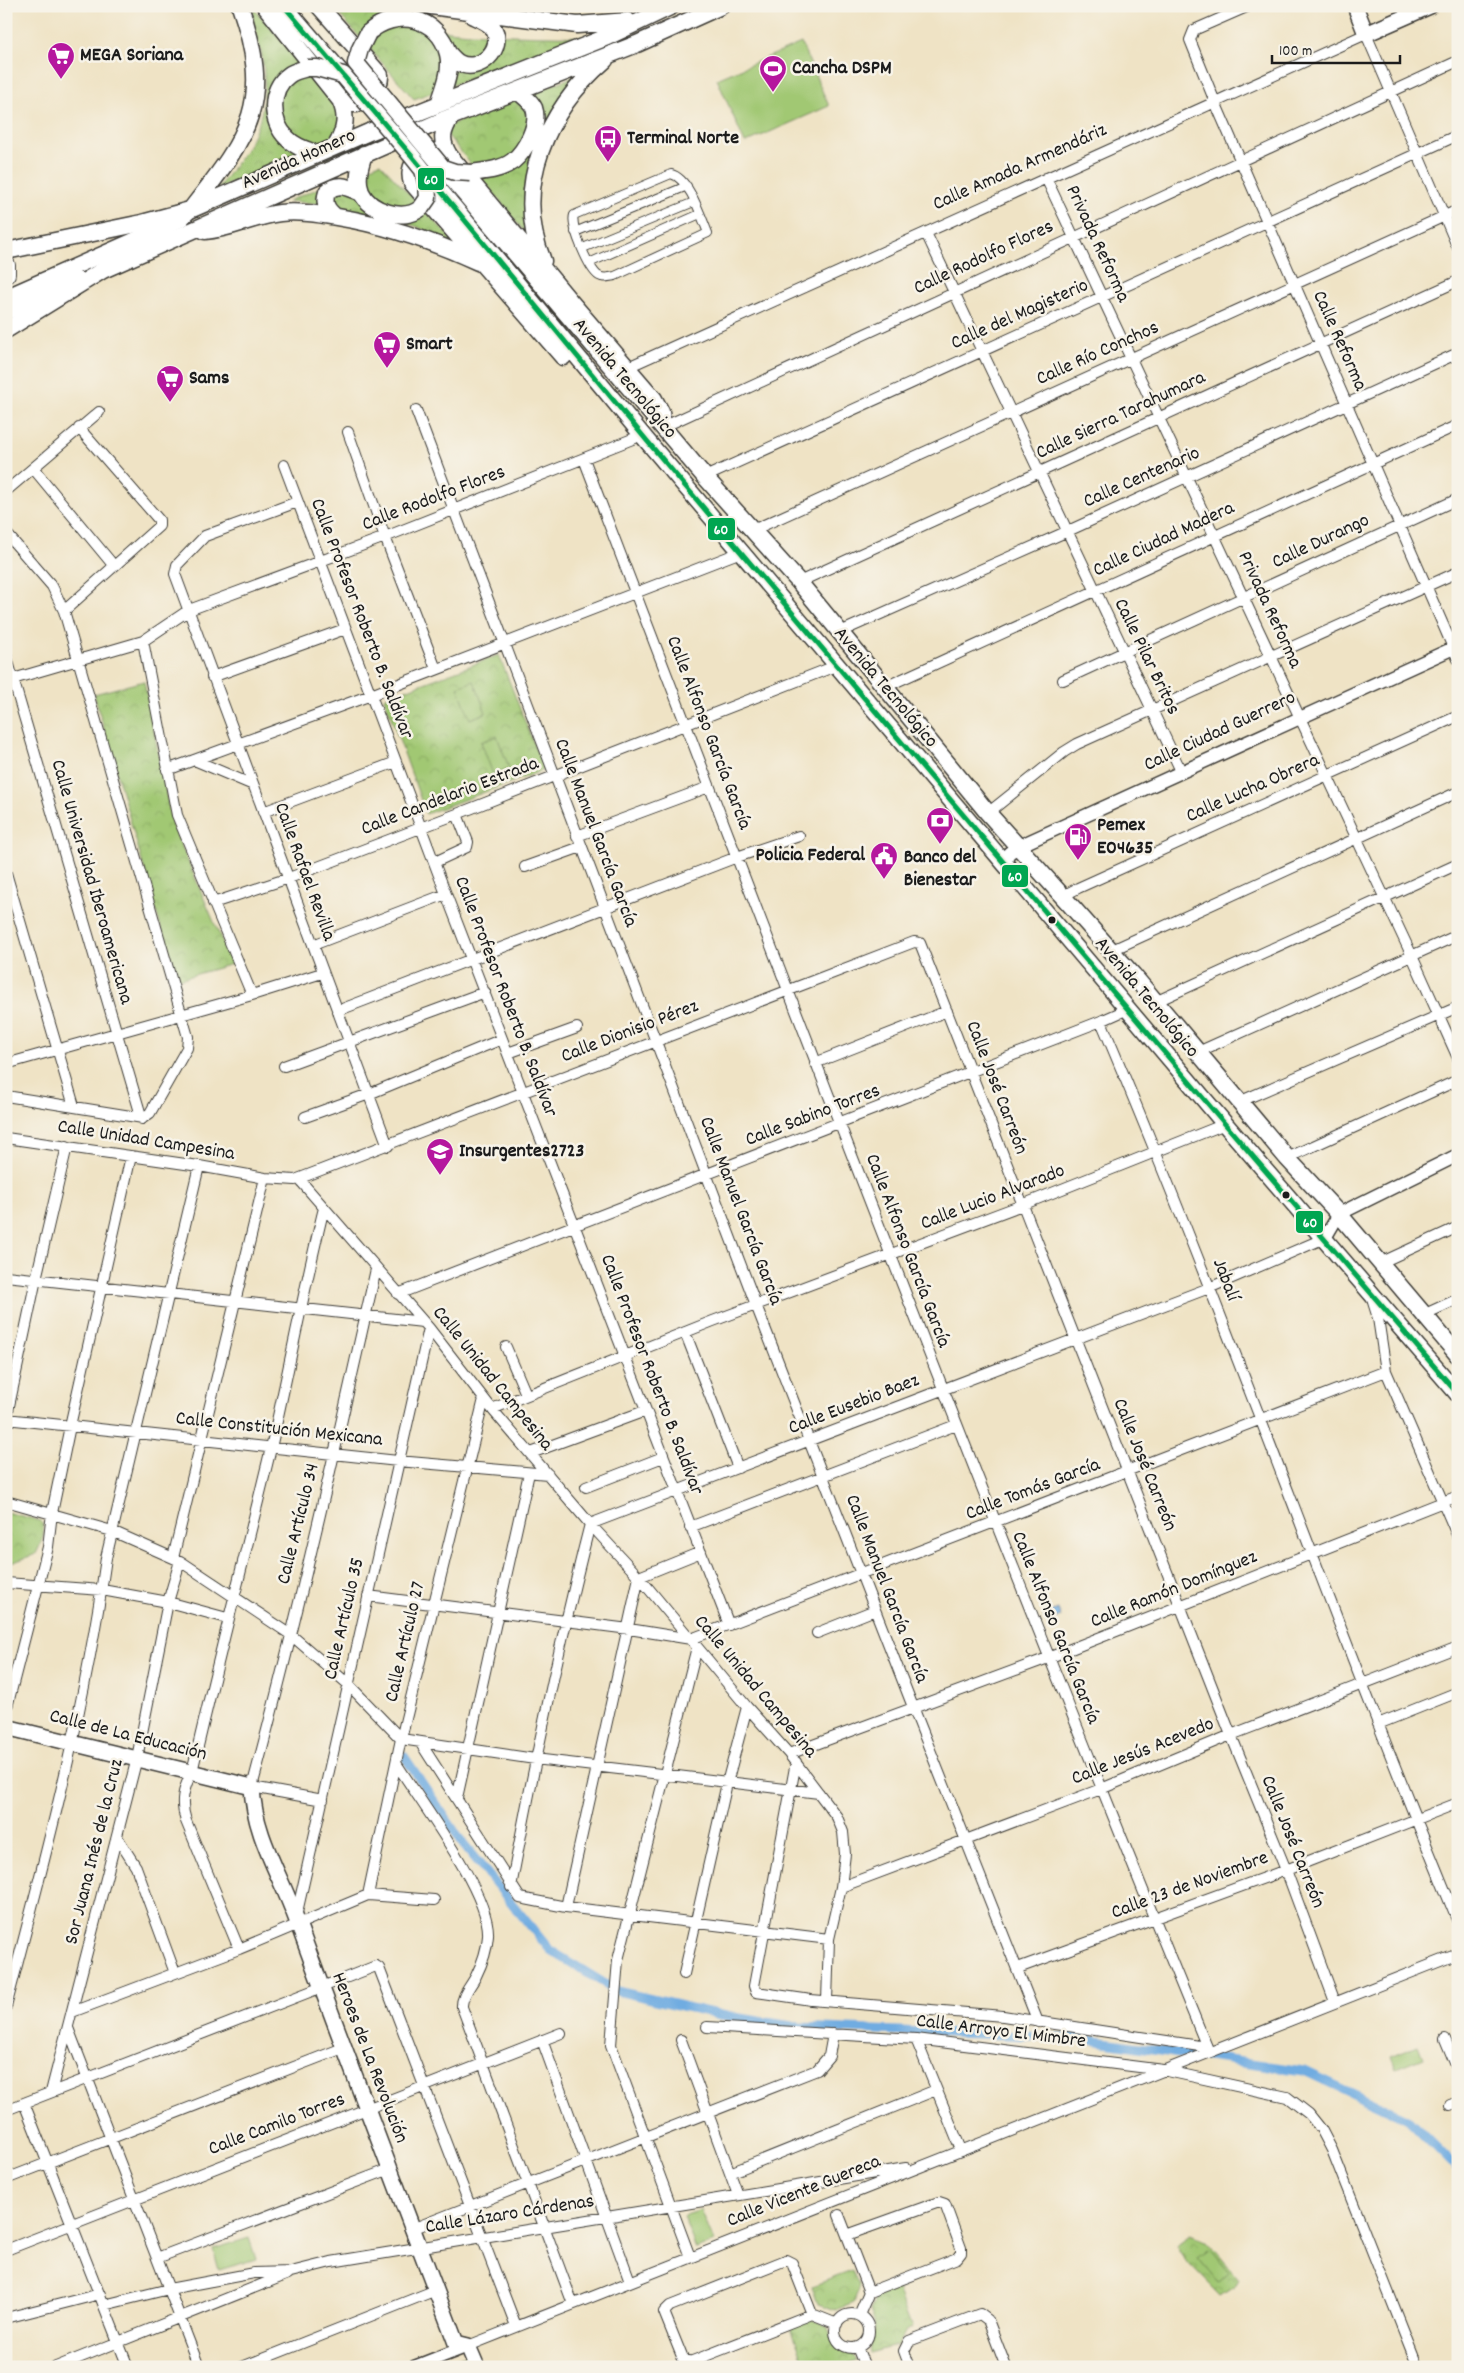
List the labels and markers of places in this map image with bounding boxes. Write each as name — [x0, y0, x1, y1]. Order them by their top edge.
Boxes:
supermarket icon: MEGA Soriana — [46, 41, 76, 80]
place label: MEGA Soriana — [80, 42, 184, 70]
sports icon: Cancha DSPM — [758, 54, 788, 93]
place label: Cancha DSPM — [792, 55, 892, 83]
bus stop icon: Terminal Norte — [593, 124, 623, 163]
place label: Terminal Norte — [627, 125, 739, 153]
supermarket icon: Smart — [372, 330, 402, 369]
place label: Smart — [406, 331, 453, 359]
supermarket icon: Sams — [155, 364, 185, 403]
place label: Sams — [189, 365, 229, 393]
bank icon: Banco del Bienestar — [925, 806, 955, 845]
place label: Pemex E04635 — [1097, 812, 1153, 863]
fuel station icon: Pemex E04635 — [1063, 822, 1093, 861]
public building icon: Policia Federal — [869, 841, 899, 880]
place label: Policia Federal — [755, 842, 865, 870]
place label: Banco del Bienestar — [904, 844, 977, 895]
unlabelled marker — [1047, 915, 1057, 925]
school or university icon: Insurgentes2723 — [425, 1137, 455, 1176]
place label: Insurgentes2723 — [459, 1138, 584, 1166]
unlabelled marker — [1281, 1190, 1291, 1200]

